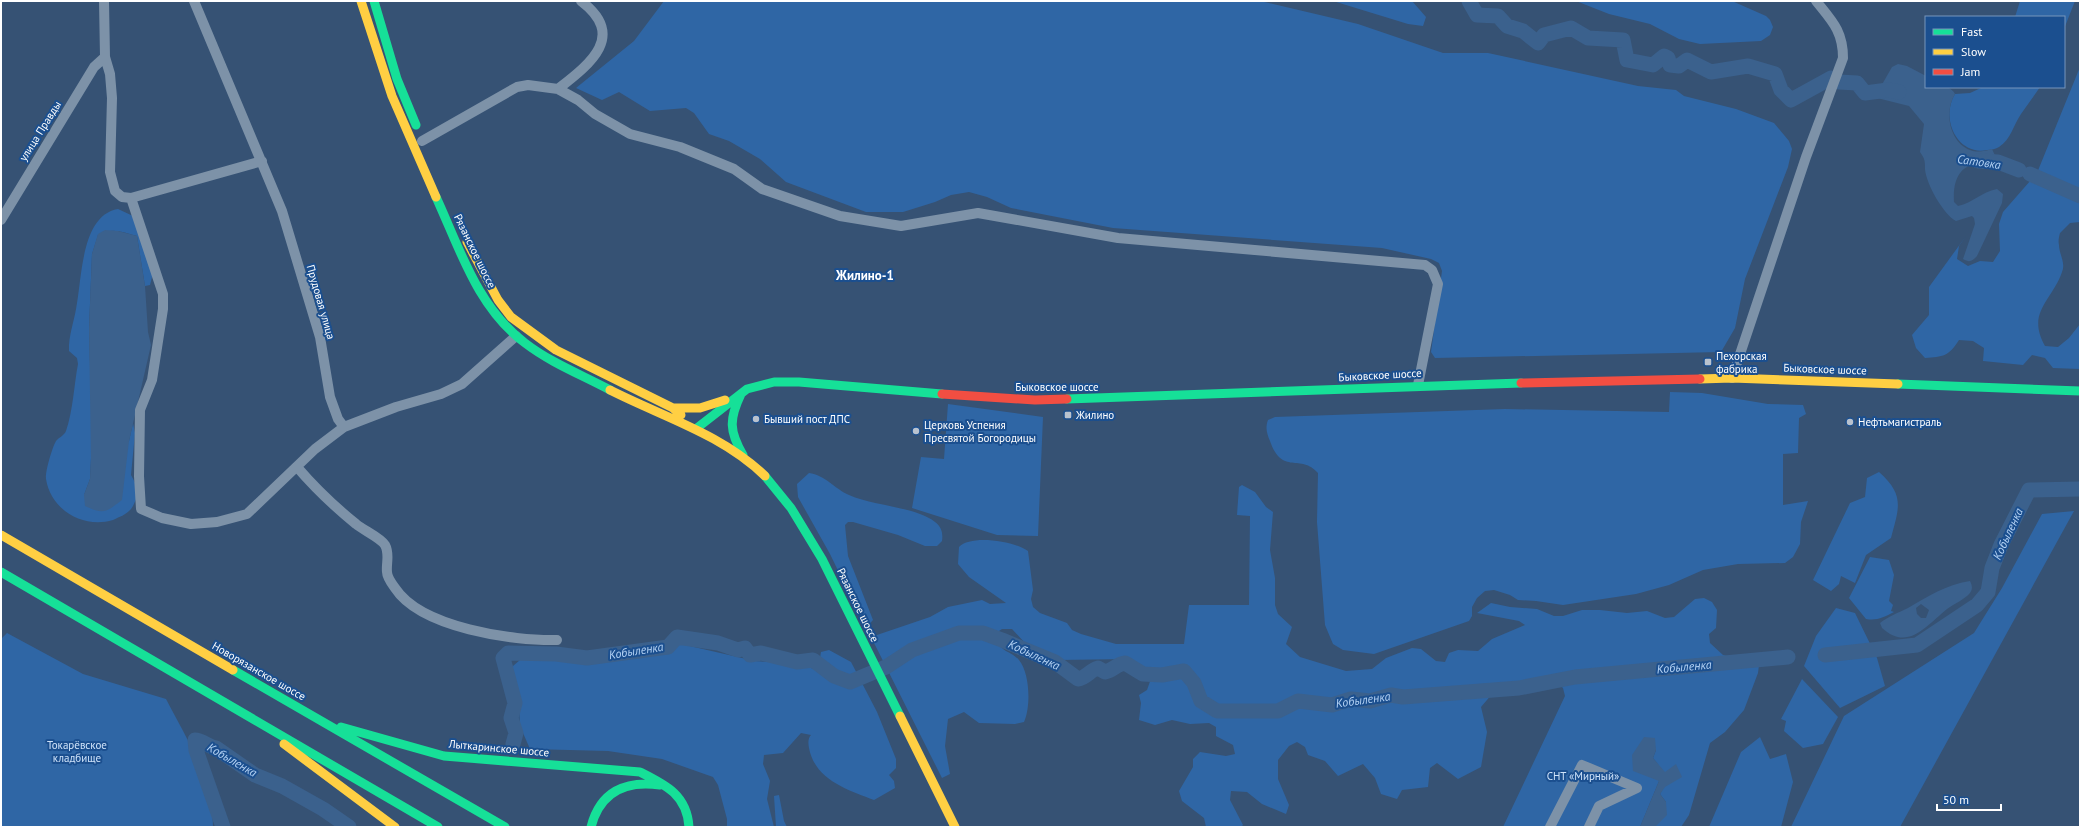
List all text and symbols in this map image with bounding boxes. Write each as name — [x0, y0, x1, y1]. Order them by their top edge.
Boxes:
legend — [1925, 16, 2065, 88]
text: Fast — [1961, 24, 1982, 39]
text: Slow — [1961, 44, 1986, 59]
text: Jam — [1960, 64, 1980, 79]
street label: улица Правды — [16, 98, 64, 164]
water label: Сатовка — [1956, 151, 2002, 172]
street label: Рязанское шоссе — [451, 212, 499, 291]
street label: Прудовая улица — [304, 263, 338, 341]
district label: Жилино-1 — [835, 267, 894, 284]
place label: Пехорская фабрика — [1716, 349, 1767, 376]
marker: Пехорская фабрика — [1703, 357, 1713, 367]
street label: Быковское шоссе — [1783, 361, 1867, 377]
street label: Быковское шоссе — [1338, 366, 1422, 384]
street label: Быковское шоссе — [1015, 380, 1099, 394]
place label: Жилино — [1075, 408, 1114, 422]
marker: Жилино — [1063, 410, 1073, 420]
place label: Бывший пост ДПС — [764, 412, 850, 426]
marker: Бывший пост ДПС — [751, 414, 761, 424]
place label: Нефтьмагистраль — [1858, 415, 1941, 429]
marker: Нефтьмагистраль — [1845, 417, 1855, 427]
place label: Церковь Успения Пресвятой Богородицы — [924, 418, 1036, 445]
marker: Церковь Успения Пресвятой Богородицы — [911, 426, 921, 436]
water label: Кобыленка — [1989, 506, 2026, 562]
street label: Рязанское шоссе — [834, 566, 882, 645]
water label: Кобыленка — [1006, 636, 1062, 673]
street label: Новорязанское шоссе — [210, 639, 309, 704]
water label: Кобыленка — [608, 639, 664, 662]
water label: Кобыленка — [1656, 657, 1712, 676]
water label: Кобыленка — [1335, 688, 1391, 711]
street label: Лыткаринское шоссе — [447, 737, 550, 759]
park label: Токарёвское кладбище — [47, 738, 107, 765]
water label: Кобыленка — [205, 739, 260, 780]
park label: СНТ «Мирный» — [1547, 769, 1619, 783]
scale bar — [1937, 786, 2001, 812]
text: 50 m — [1943, 792, 1969, 807]

